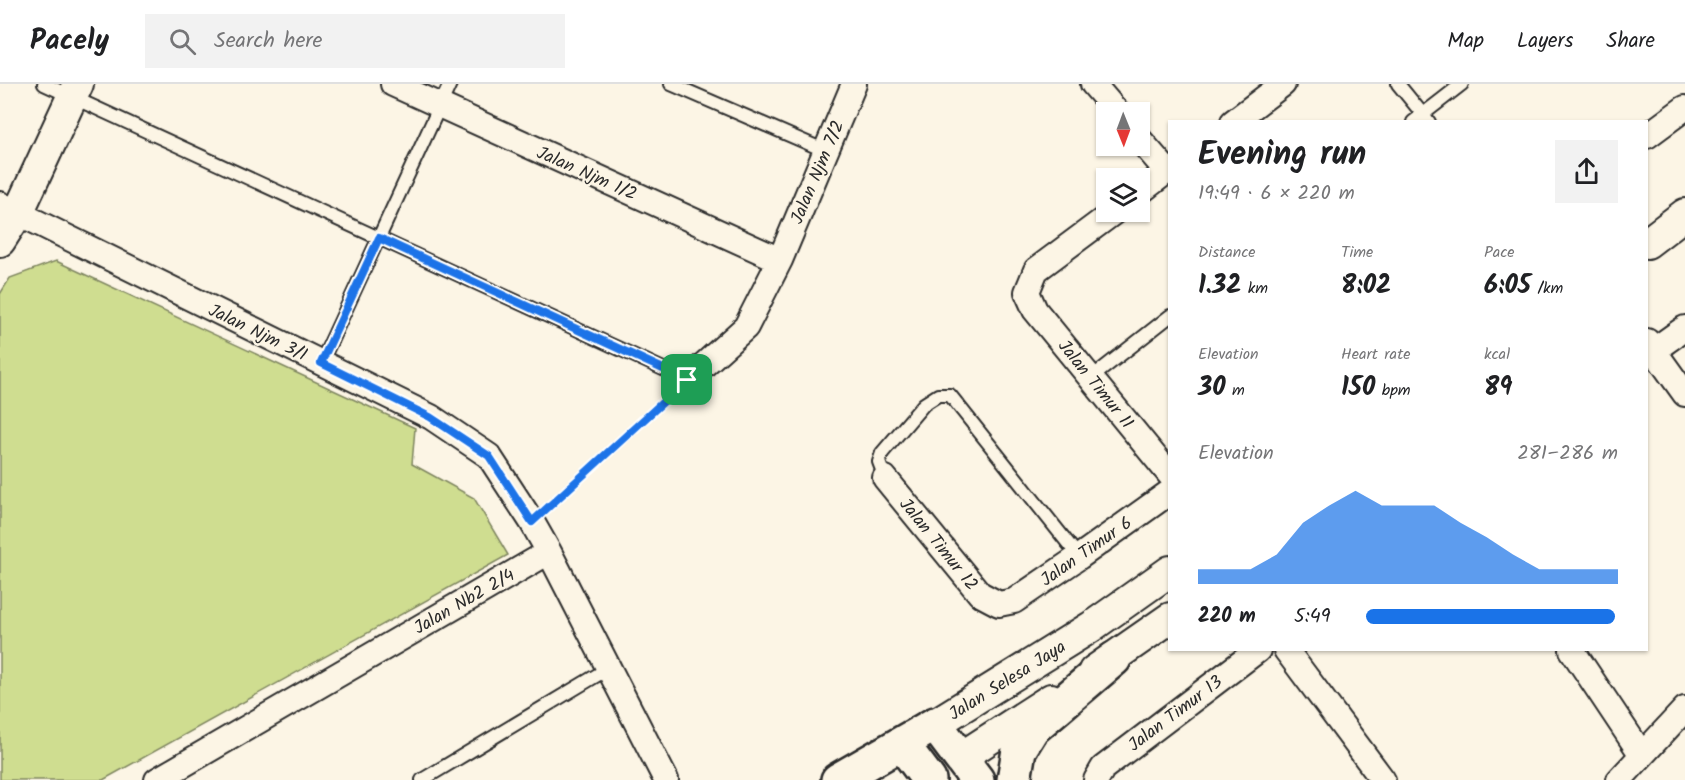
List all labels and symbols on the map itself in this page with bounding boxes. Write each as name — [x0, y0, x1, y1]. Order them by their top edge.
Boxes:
north arrow — [1096, 102, 1150, 156]
street label: Jalan Njm 7/2 — [784, 116, 853, 229]
street label: Jalan Njm 1/2 — [531, 139, 641, 209]
street label: Jalan Njm 3/1 — [203, 297, 312, 370]
street label: Jalan Timur 11 — [1050, 334, 1140, 436]
pin — [661, 354, 712, 405]
street label: Jalan Timur 12 — [891, 492, 985, 598]
street label: Jalan Timur 6 — [1035, 510, 1139, 595]
street label: Jalan Nb2 2/4 — [409, 562, 521, 643]
street label: Jalan Selesa Jaya — [943, 634, 1072, 729]
street label: Jalan Timur 13 — [1122, 669, 1230, 760]

